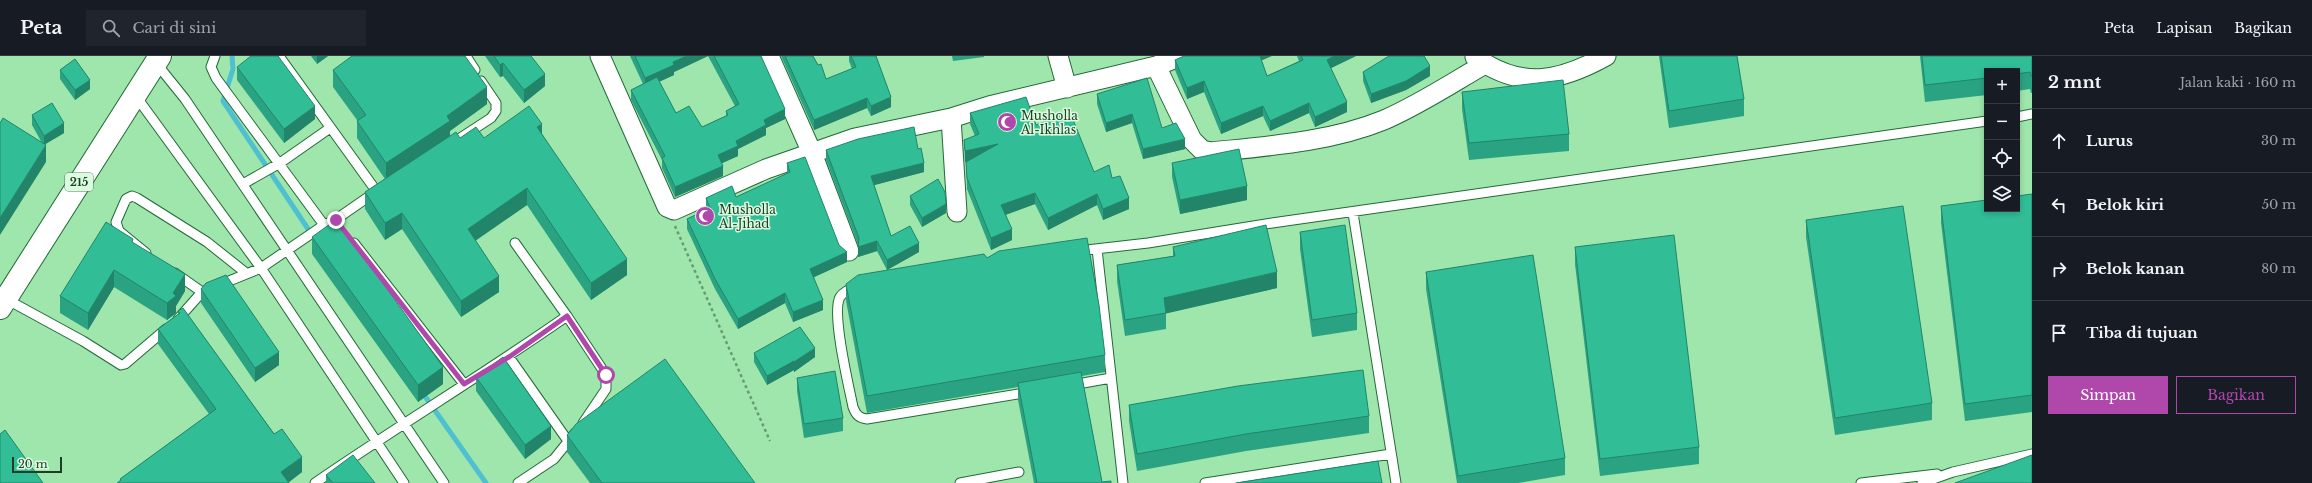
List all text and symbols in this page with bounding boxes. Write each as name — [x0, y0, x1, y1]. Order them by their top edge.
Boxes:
search box — [86, 10, 366, 46]
text: Peta — [20, 16, 62, 39]
icon: search — [100, 17, 122, 39]
text: Cari di sini — [132, 18, 216, 37]
text: Peta — [2104, 19, 2134, 37]
text: Lapisan — [2156, 19, 2212, 37]
text: Bagikan — [2234, 19, 2292, 37]
map controls — [1984, 68, 2020, 212]
button: + — [1984, 68, 2020, 104]
text: 2 mnt — [2048, 72, 2101, 93]
text: Jalan kaki · 160 m — [2180, 74, 2296, 91]
button: − — [1984, 104, 2020, 140]
place label: Musholla Al-Ikhlas — [1020, 108, 1078, 137]
mosque icon: Musholla Al-Ikhlas — [996, 111, 1018, 133]
icon: ahead — [2048, 130, 2070, 152]
text: Lurus — [2086, 131, 2133, 150]
text: 30 m — [2261, 132, 2296, 149]
button: locate — [1984, 140, 2020, 176]
road number: 215 — [65, 173, 93, 191]
button: layers — [1984, 176, 2020, 212]
icon: left — [2048, 194, 2070, 216]
text: Belok kiri — [2086, 195, 2164, 214]
text: 50 m — [2262, 196, 2296, 213]
place label: Musholla Al-Jihad — [718, 202, 776, 231]
mosque icon: Musholla Al-Jihad — [694, 205, 716, 227]
route end — [327, 211, 345, 229]
icon: right — [2048, 258, 2070, 280]
text: Belok kanan — [2086, 259, 2185, 278]
text: 80 m — [2261, 260, 2296, 277]
icon: arrive — [2048, 322, 2070, 344]
text: Tiba di tujuan — [2086, 323, 2198, 342]
route start — [597, 366, 615, 384]
button: Simpan — [2048, 376, 2168, 414]
button: Bagikan — [2176, 376, 2296, 414]
scale bar — [12, 455, 62, 474]
text: 20 m — [18, 457, 48, 471]

